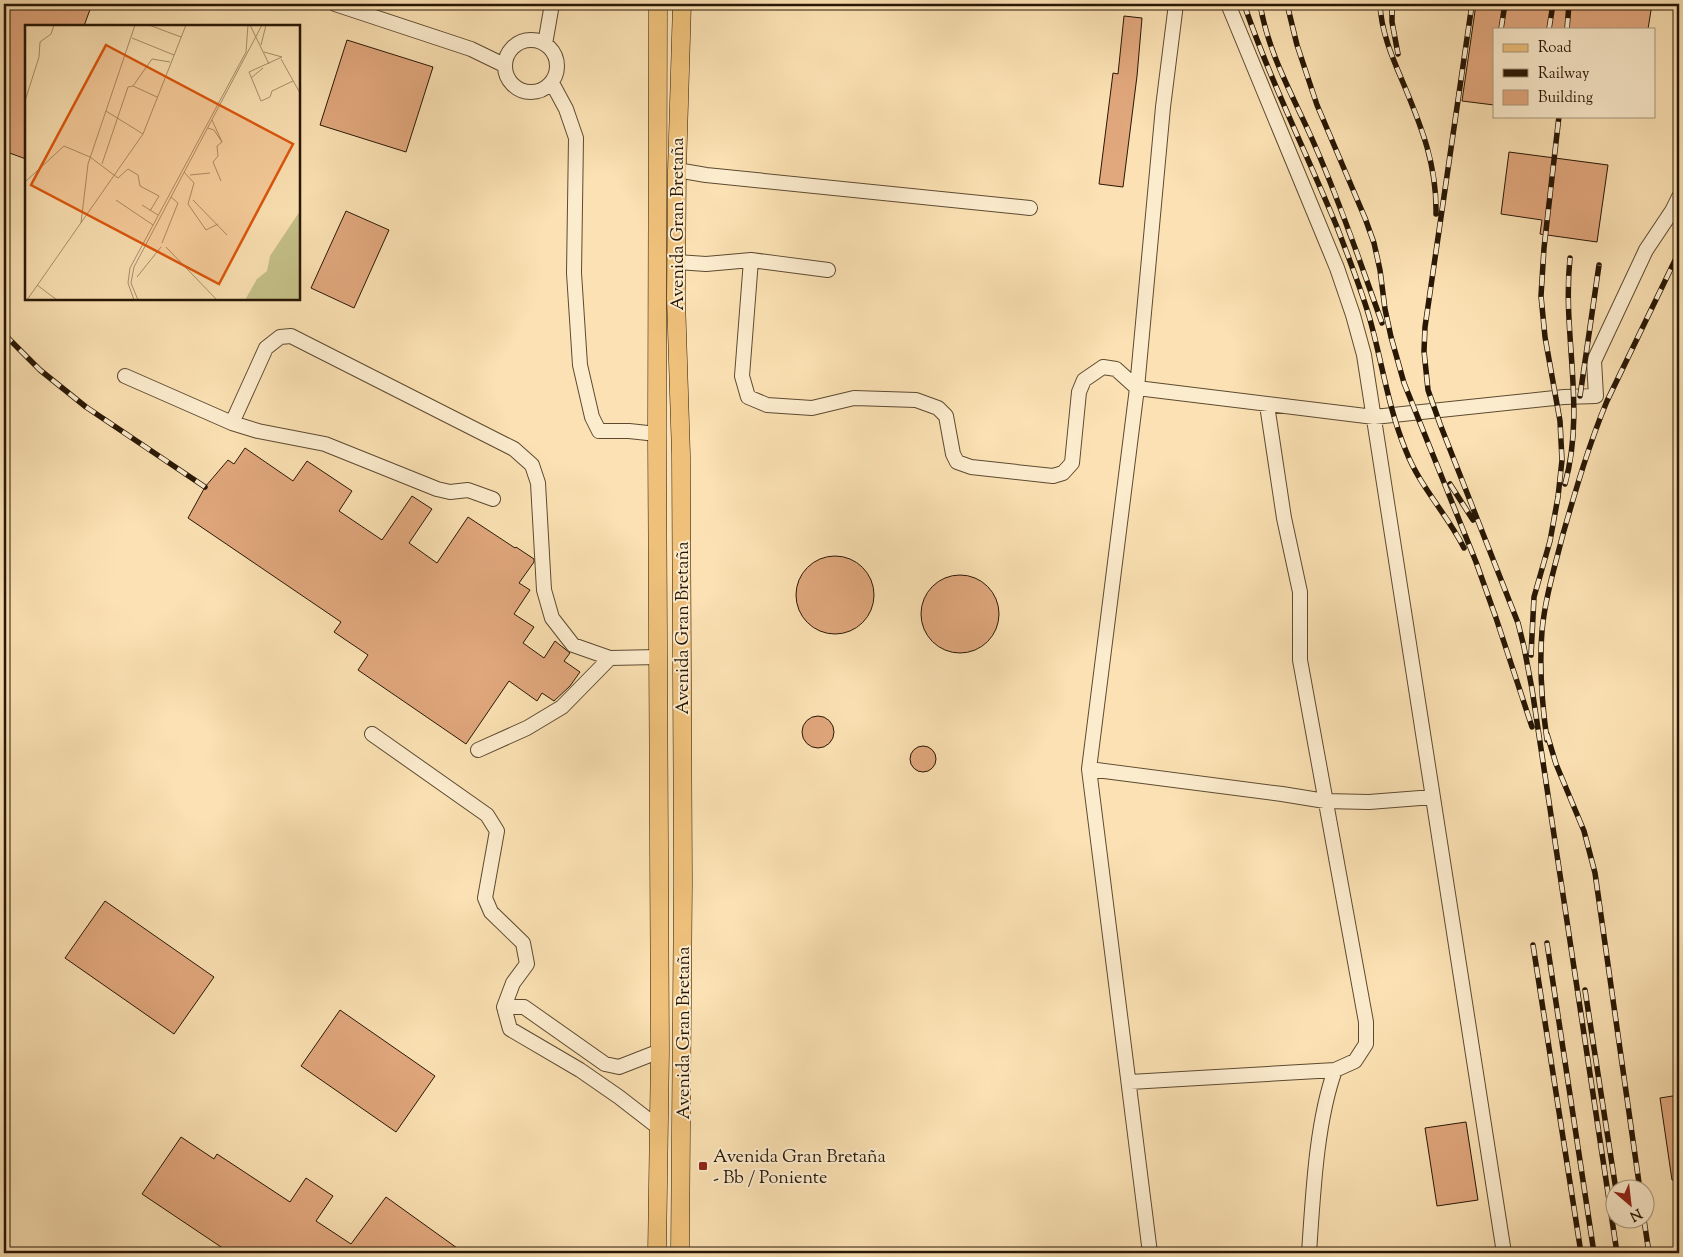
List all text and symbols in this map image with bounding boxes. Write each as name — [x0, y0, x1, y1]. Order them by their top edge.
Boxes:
inset map — [25, 25, 300, 300]
legend — [1493, 28, 1656, 118]
text: Road — [1538, 38, 1572, 59]
text: Railway — [1538, 64, 1590, 85]
text: Building — [1538, 88, 1593, 109]
street label: Avenida Gran Bretaña — [666, 138, 692, 310]
street label: Avenida Gran Bretaña — [671, 542, 697, 714]
street label: Avenida Gran Bretaña — [672, 947, 698, 1119]
place label: Avenida Gran Bretaña - Bb / Poniente — [713, 1145, 886, 1192]
marker: Avenida Gran Bretaña - Bb / Poniente — [697, 1160, 709, 1172]
north arrow — [1606, 1180, 1656, 1230]
text: N — [1626, 1202, 1645, 1225]

